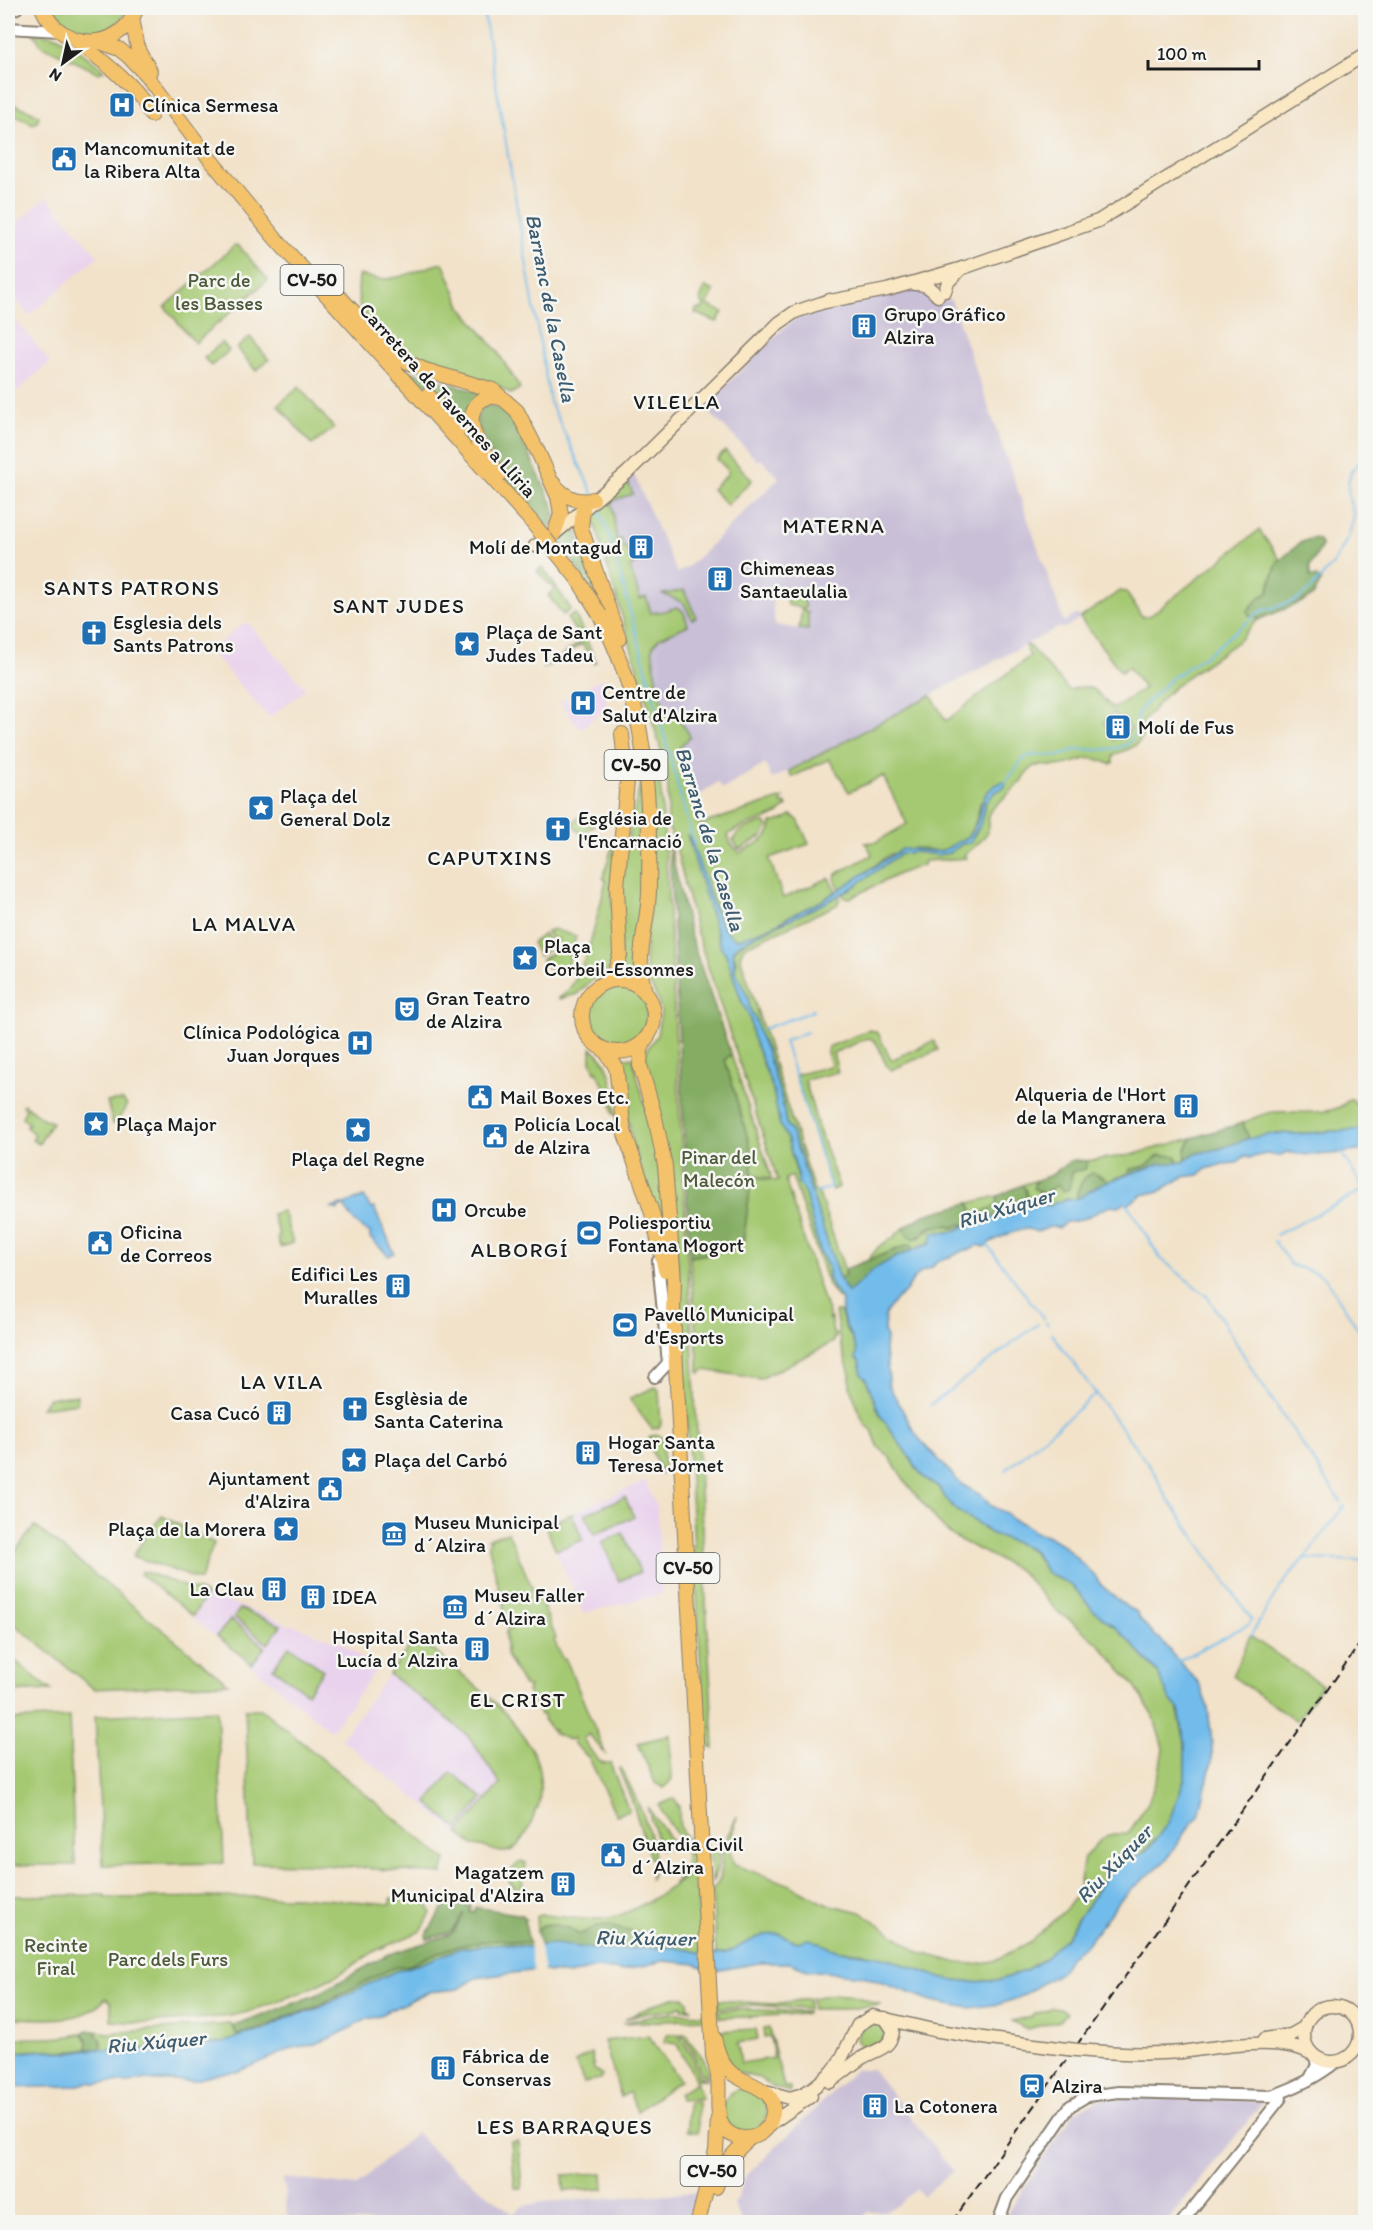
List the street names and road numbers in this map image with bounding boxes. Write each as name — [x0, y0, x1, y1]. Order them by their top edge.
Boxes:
road number: CV-50 — [280, 265, 344, 295]
street label: Carretera de Tavernes a Llíria — [354, 298, 542, 502]
road number: CV-50 — [604, 750, 668, 780]
road number: CV-50 — [656, 1553, 720, 1583]
road number: CV-50 — [680, 2156, 744, 2186]

